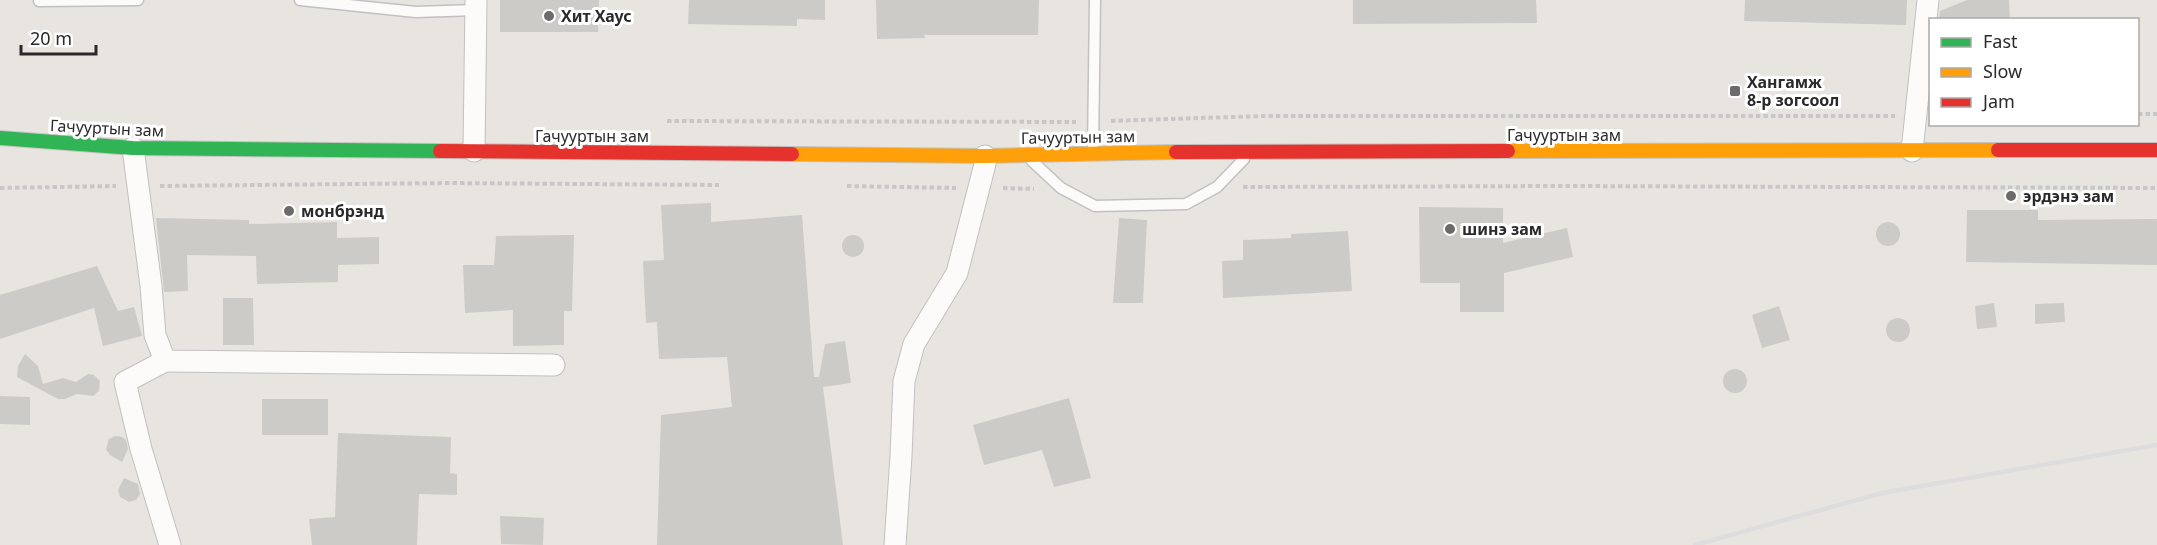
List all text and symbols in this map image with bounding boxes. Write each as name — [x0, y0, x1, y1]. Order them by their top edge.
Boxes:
place label: Хит Хаус — [561, 5, 632, 27]
marker: Хит Хаус — [542, 9, 556, 23]
scale bar — [21, 18, 96, 56]
legend — [1929, 18, 2139, 126]
text: 20 m — [30, 26, 72, 50]
text: Fast — [1983, 29, 2018, 53]
text: Slow — [1983, 59, 2022, 83]
place label: Хангамж 8-р зогсоол — [1747, 71, 1839, 111]
marker: Хангамж 8-р зогсоол — [1728, 84, 1742, 98]
text: Jam — [1981, 89, 2015, 113]
street label: Гачууртын зам — [49, 114, 165, 142]
street label: Гачууртын зам — [1507, 124, 1621, 146]
street label: Гачууртын зам — [535, 125, 649, 147]
street label: Гачууртын зам — [1021, 125, 1135, 149]
place label: эрдэнэ зам — [2023, 185, 2114, 207]
marker: эрдэнэ зам — [2004, 189, 2018, 203]
place label: монбрэнд — [301, 200, 385, 222]
marker: монбрэнд — [282, 204, 296, 218]
place label: шинэ зам — [1462, 218, 1542, 240]
marker: шинэ зам — [1443, 222, 1457, 236]

